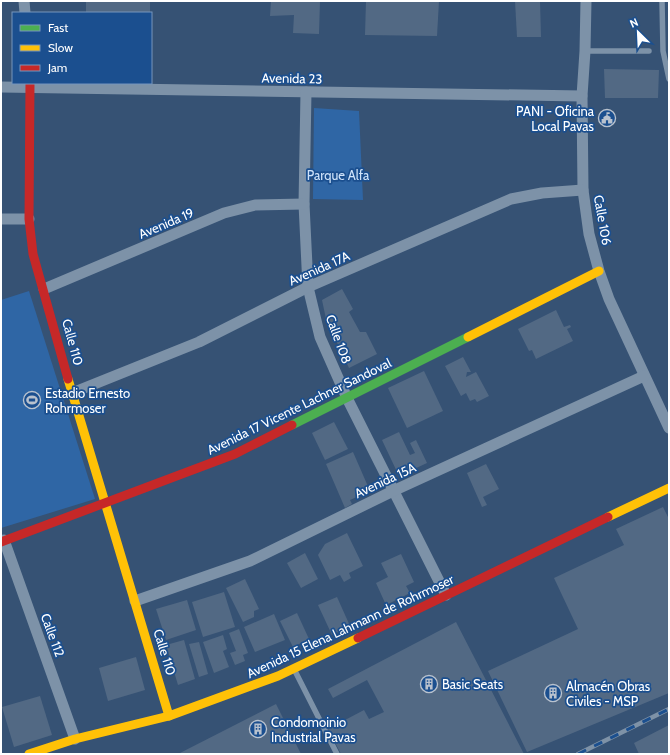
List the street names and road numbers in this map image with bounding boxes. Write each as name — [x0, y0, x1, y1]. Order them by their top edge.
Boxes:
street label: Avenida 23 — [261, 69, 323, 87]
street label: Calle 106 — [591, 194, 615, 246]
street label: Avenida 19 — [136, 204, 196, 242]
street label: Avenida 17A — [286, 247, 352, 289]
street label: Calle 108 — [323, 312, 355, 366]
street label: Calle 110 — [59, 317, 87, 367]
street label: Avenida 17 Vicente Lachner Sandoval — [204, 354, 394, 458]
street label: Avenida 15A — [352, 459, 418, 501]
street label: Avenida 15 Elena Lahmann de Rohrmoser — [244, 570, 457, 681]
street label: Calle 112 — [38, 611, 68, 659]
street label: Calle 110 — [150, 627, 180, 677]

